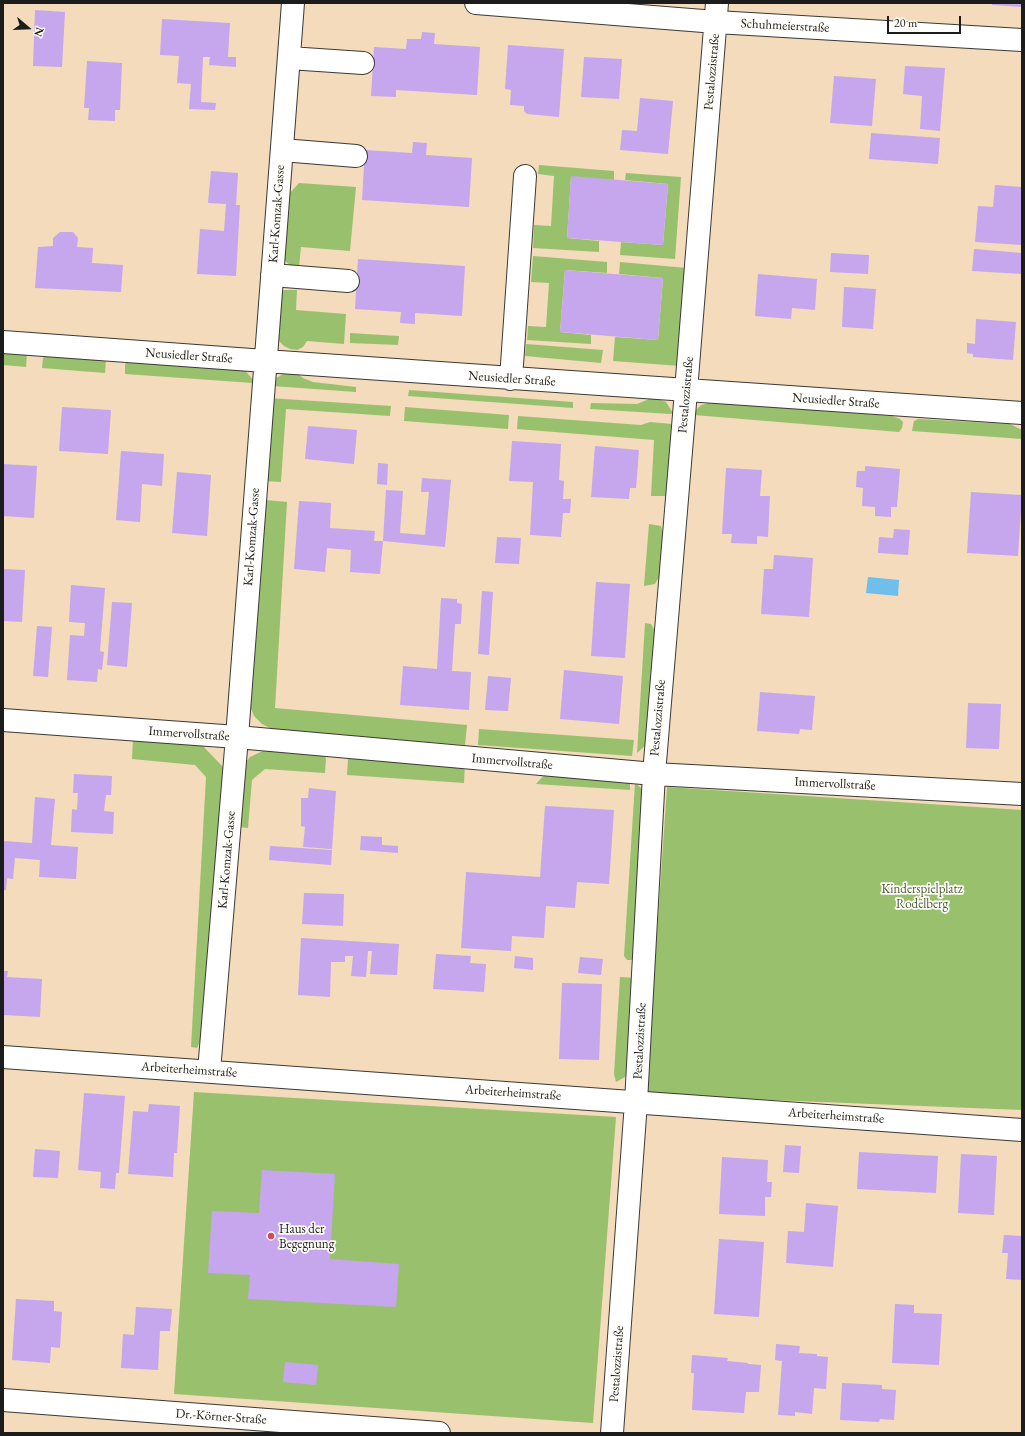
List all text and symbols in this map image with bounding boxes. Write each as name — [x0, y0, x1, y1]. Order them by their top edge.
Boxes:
north arrow — [8, 8, 48, 48]
scale bar — [889, 8, 963, 34]
text: 20 m — [894, 15, 917, 31]
street label: Schuhmeierstraße — [740, 16, 830, 36]
text: N — [31, 25, 47, 38]
street label: Pestalozzistraße — [701, 33, 723, 111]
street label: Karl-Komzak-Gasse — [266, 164, 288, 264]
street label: Neusiedler Straße — [145, 345, 233, 367]
street label: Pestalozzistraße — [675, 356, 697, 434]
street label: Neusiedler Straße — [468, 368, 556, 390]
street label: Neusiedler Straße — [792, 390, 880, 412]
street label: Karl-Komzak-Gasse — [241, 487, 263, 587]
street label: Pestalozzistraße — [647, 679, 669, 757]
street label: Immervollstraße — [148, 723, 230, 745]
street label: Immervollstraße — [471, 751, 553, 773]
street label: Immervollstraße — [794, 774, 876, 794]
street label: Karl-Komzak-Gasse — [215, 810, 239, 910]
park label: Kinderspielplatz Rodelberg — [881, 881, 963, 912]
street label: Pestalozzistraße — [630, 1002, 650, 1080]
street label: Arbeiterheimstraße — [140, 1059, 238, 1081]
street label: Arbeiterheimstraße — [464, 1082, 562, 1104]
street label: Arbeiterheimstraße — [787, 1105, 885, 1127]
place label: Haus der Begegnung — [279, 1221, 334, 1252]
marker: Haus der Begegnung — [266, 1231, 276, 1241]
street label: Pestalozzistraße — [607, 1325, 627, 1403]
street label: Dr.-Körner-Straße — [175, 1406, 267, 1428]

